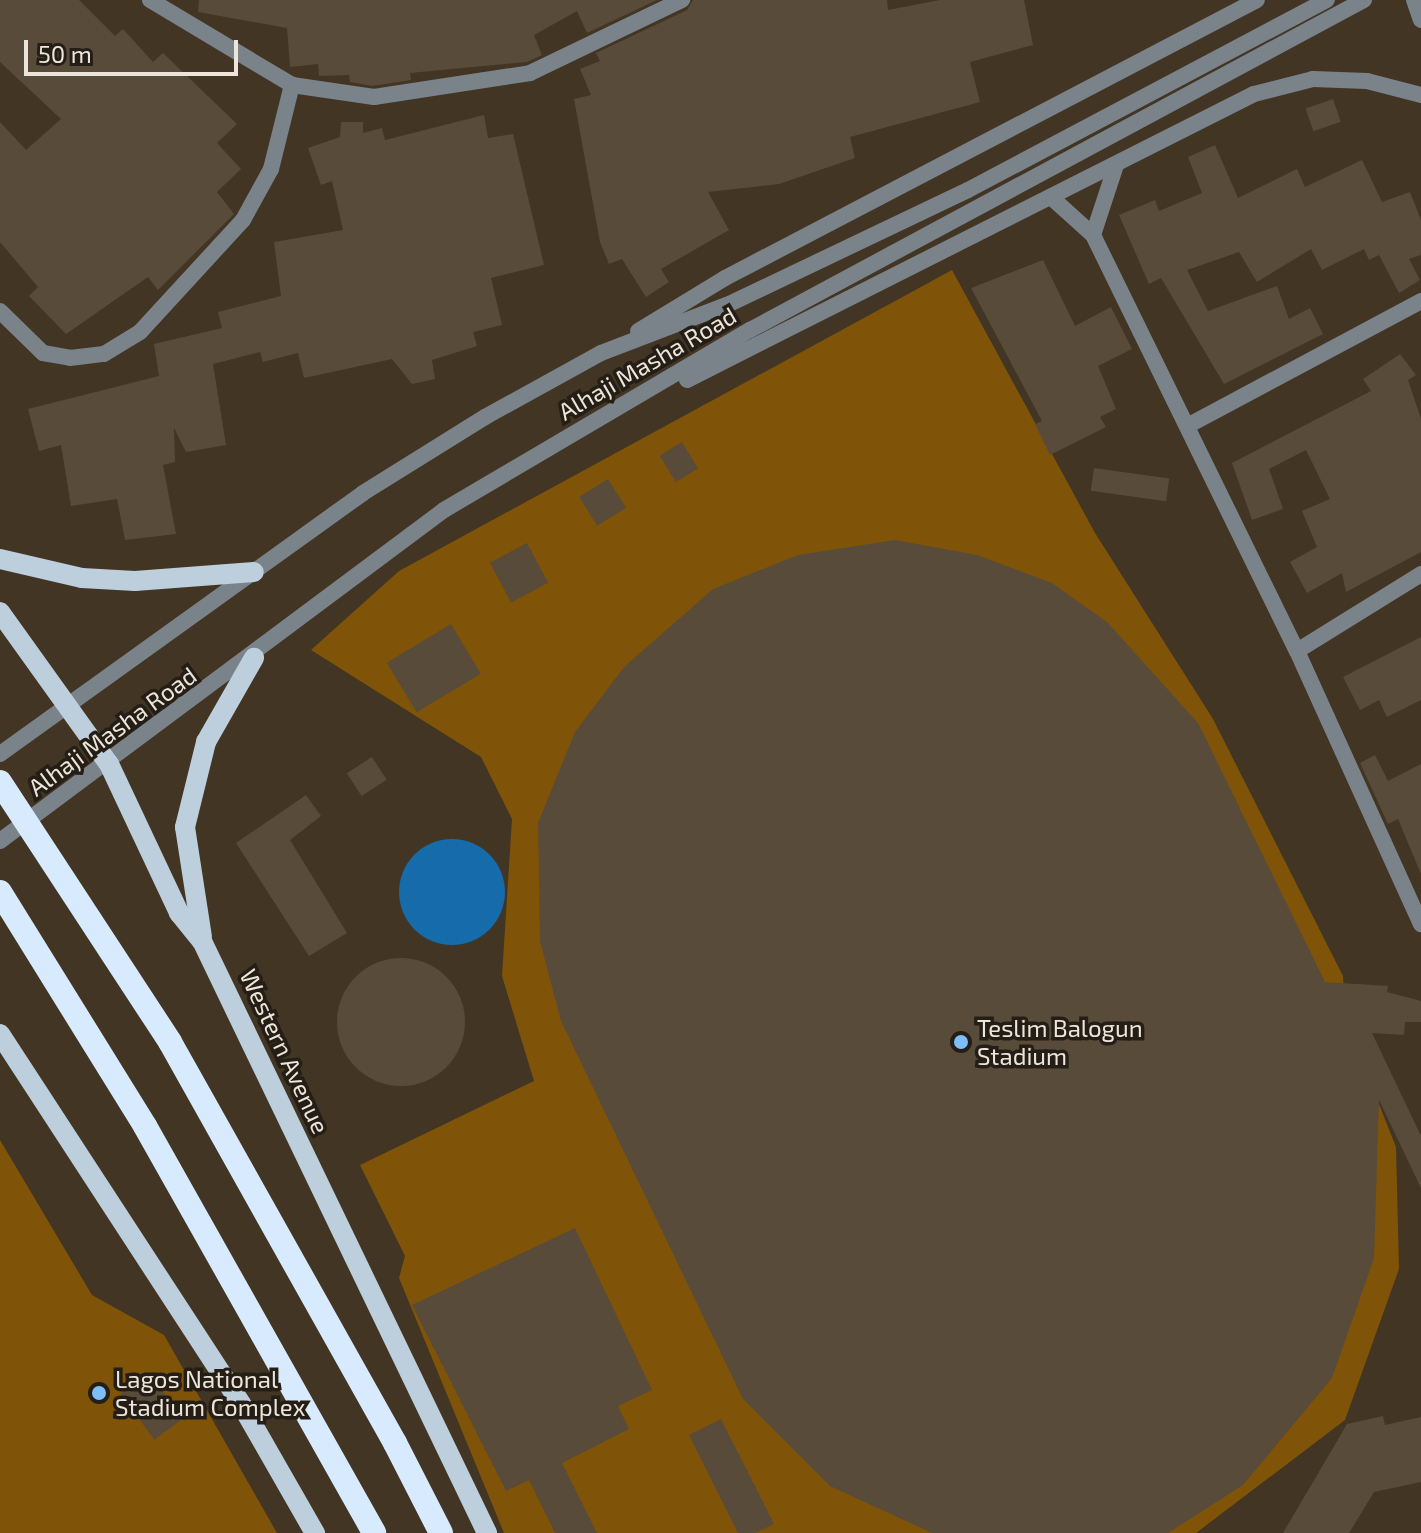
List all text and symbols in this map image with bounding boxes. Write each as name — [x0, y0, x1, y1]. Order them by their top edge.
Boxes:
scale bar — [28, 24, 242, 74]
text: 50 m — [38, 39, 92, 68]
street label: Alhaji Masha Road — [553, 300, 741, 426]
street label: Alhaji Masha Road — [22, 660, 202, 802]
street label: Western Avenue — [234, 964, 336, 1138]
place label: Teslim Balogun Stadium — [977, 1014, 1143, 1070]
marker: Teslim Balogun Stadium — [952, 1033, 970, 1051]
place label: Lagos National Stadium Complex — [115, 1365, 305, 1421]
marker: Lagos National Stadium Complex — [90, 1384, 108, 1402]

